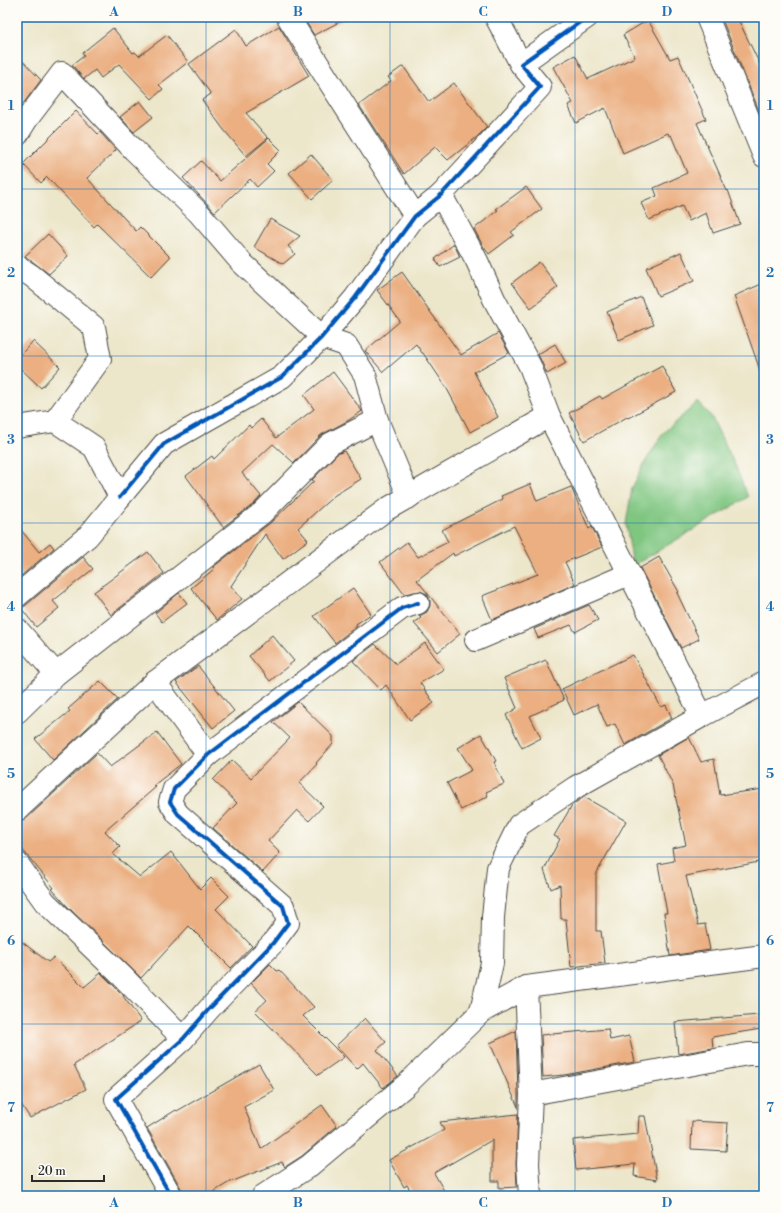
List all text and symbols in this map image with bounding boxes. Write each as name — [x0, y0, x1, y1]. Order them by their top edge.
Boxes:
text: A — [108, 4, 119, 20]
text: B — [293, 4, 303, 20]
text: C — [478, 4, 488, 20]
text: D — [662, 4, 672, 20]
text: 1 — [8, 98, 15, 114]
text: 1 — [767, 98, 774, 114]
text: 2 — [7, 265, 15, 281]
text: 2 — [766, 265, 774, 281]
text: 3 — [7, 432, 15, 448]
text: 3 — [766, 432, 774, 448]
text: 4 — [7, 599, 16, 615]
text: 4 — [766, 599, 775, 615]
text: 5 — [7, 766, 15, 782]
text: 5 — [766, 766, 774, 782]
text: 6 — [7, 933, 15, 949]
text: 6 — [766, 933, 774, 949]
text: 7 — [7, 1100, 15, 1116]
text: 7 — [766, 1100, 774, 1116]
scale bar — [32, 1157, 104, 1183]
text: 20 m — [38, 1164, 66, 1179]
text: A — [108, 1195, 119, 1211]
text: B — [293, 1195, 303, 1211]
text: C — [478, 1195, 488, 1211]
text: D — [662, 1195, 672, 1211]

